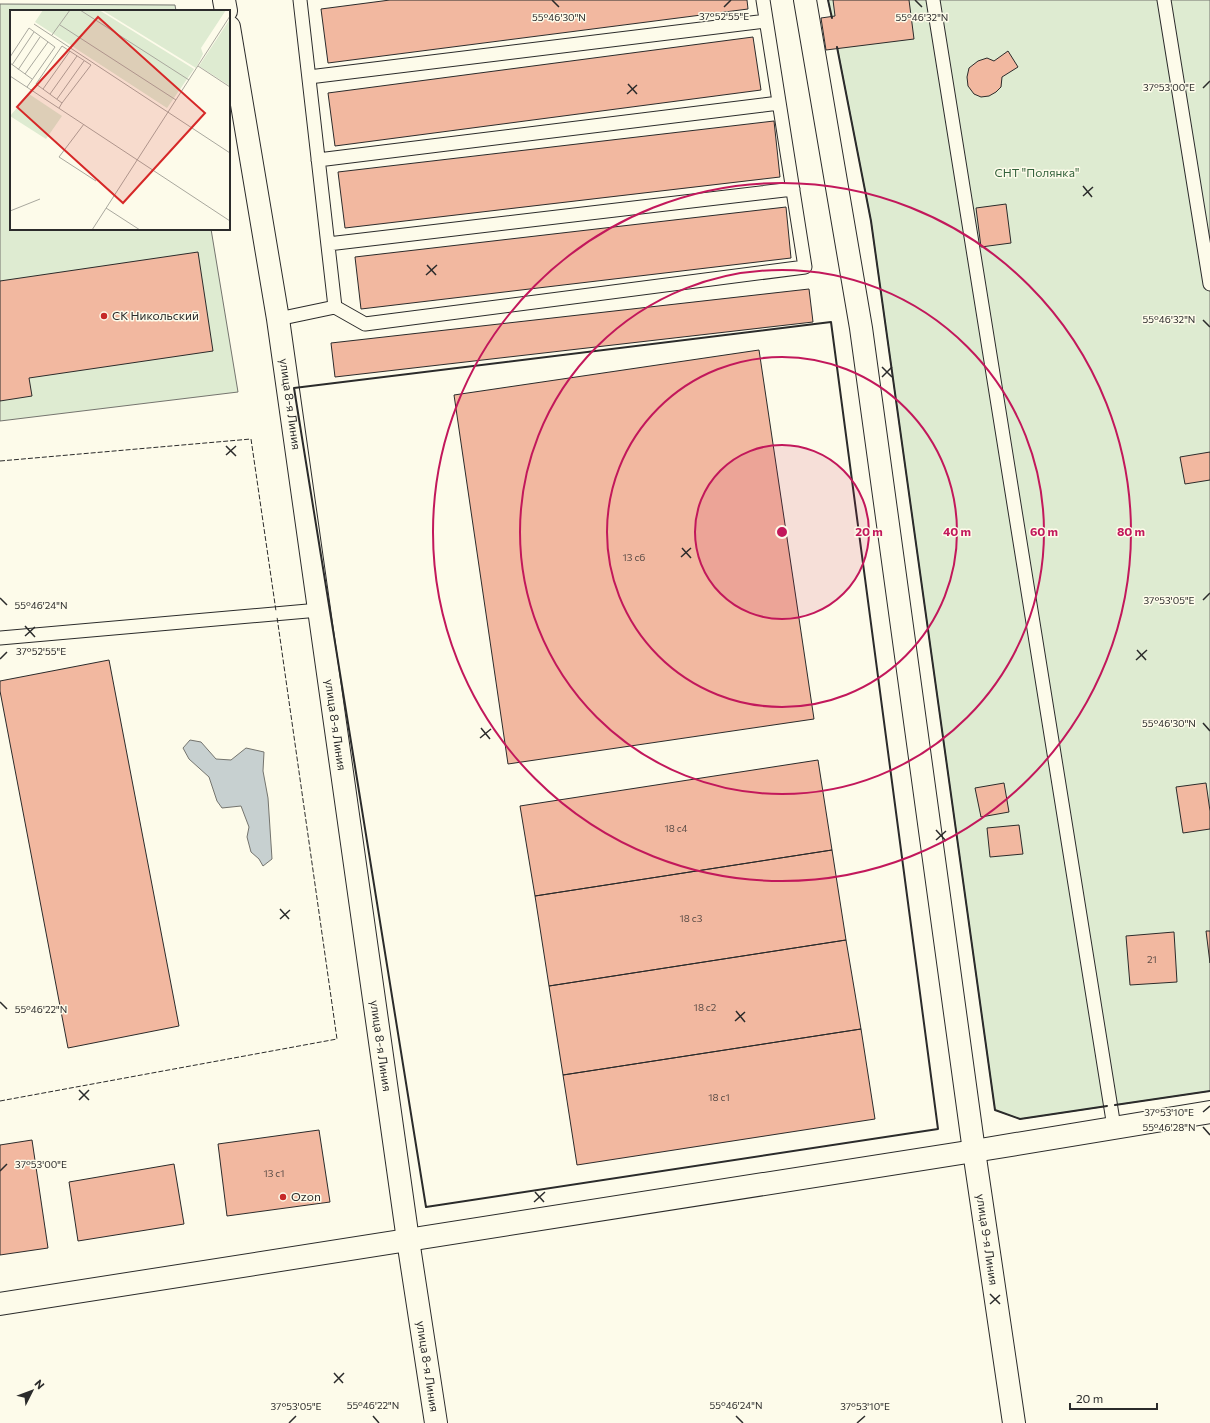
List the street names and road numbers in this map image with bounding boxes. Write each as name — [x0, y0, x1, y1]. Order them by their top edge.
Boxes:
street label: улица 8-я Линия — [278, 357, 304, 451]
street label: улица 8-я Линия — [323, 678, 350, 771]
street label: улица 8-я Линия — [368, 999, 395, 1092]
street label: улица 9-я Линия — [974, 1193, 1002, 1286]
street label: улица 8-я Линия — [414, 1320, 442, 1413]

